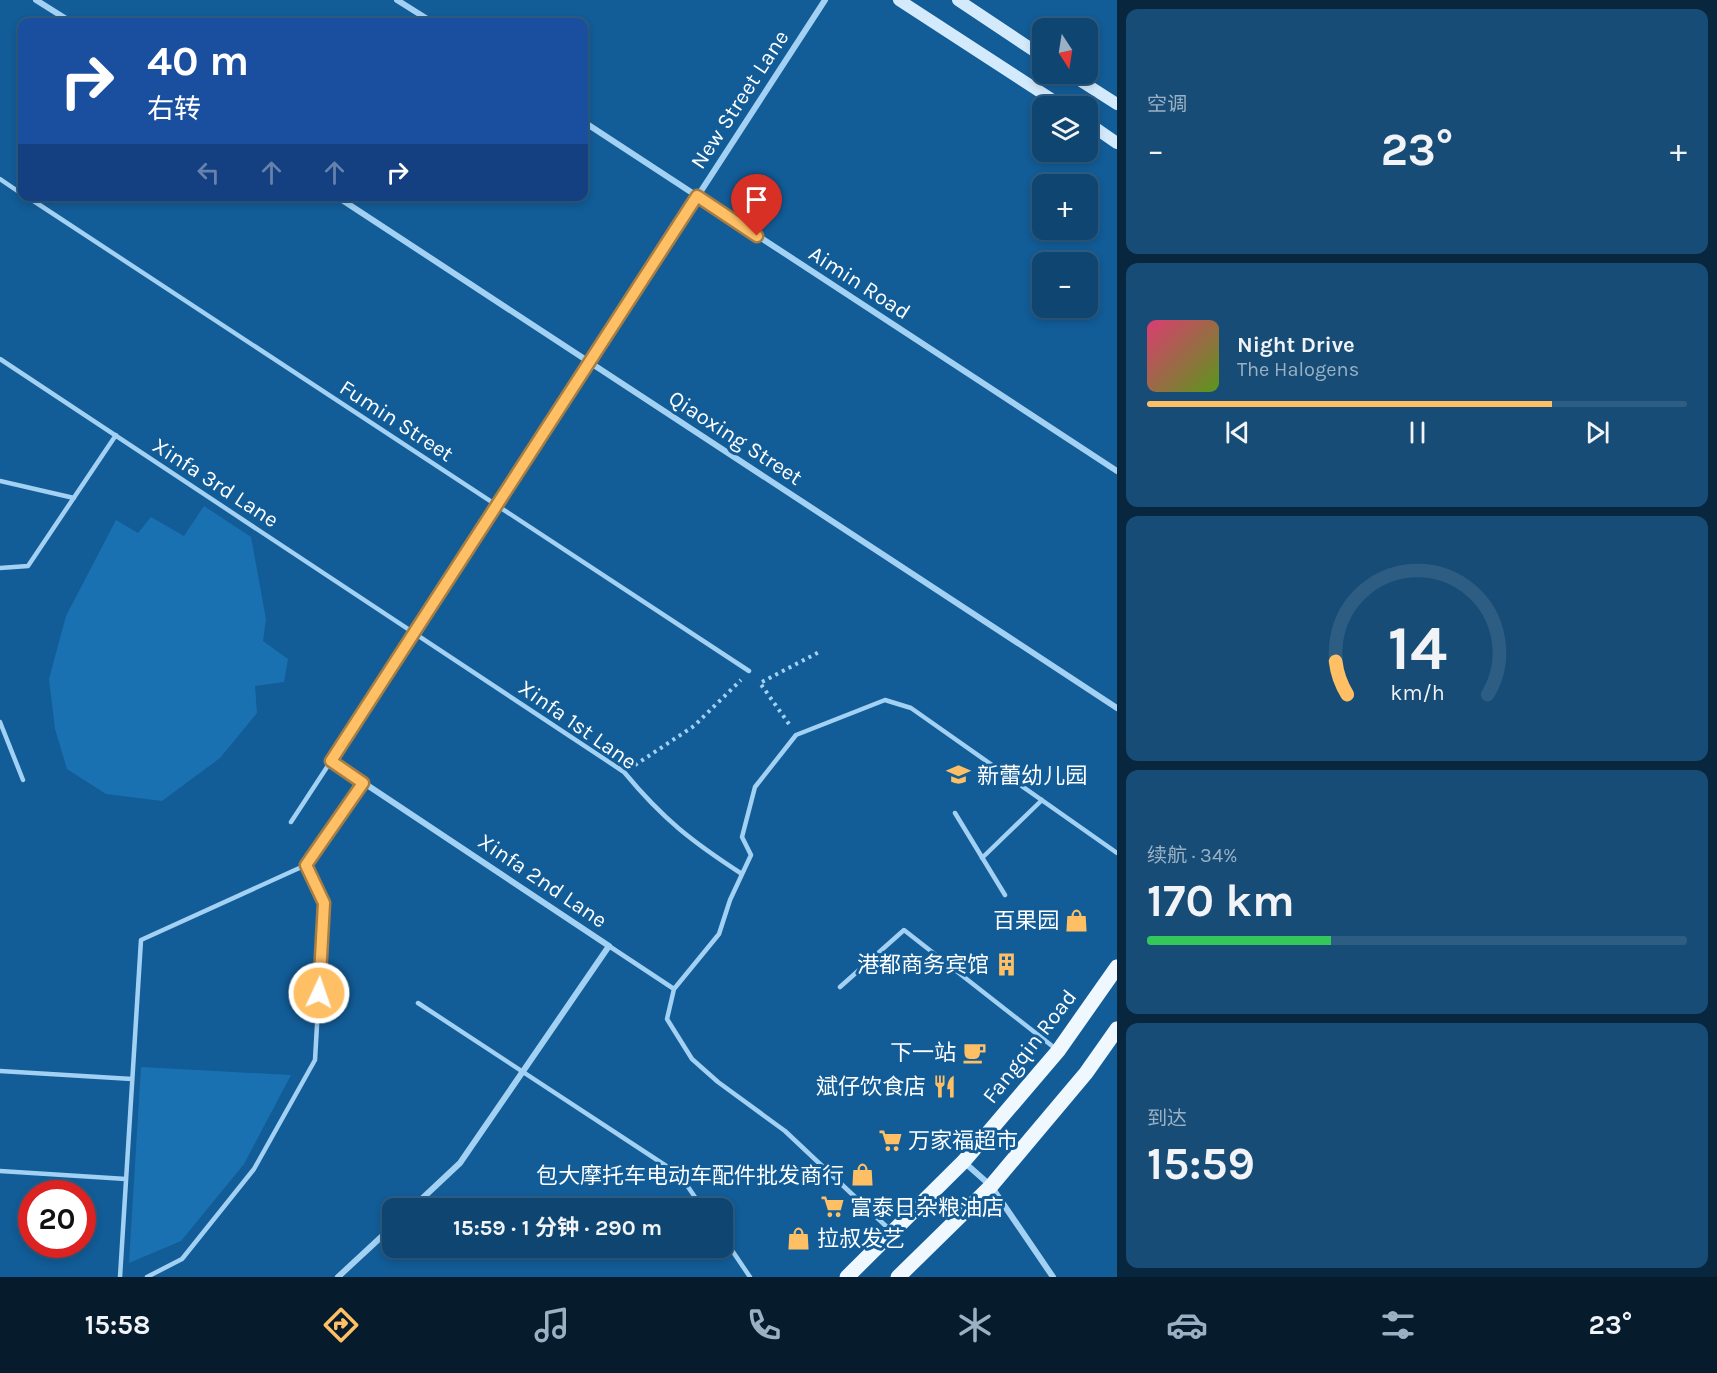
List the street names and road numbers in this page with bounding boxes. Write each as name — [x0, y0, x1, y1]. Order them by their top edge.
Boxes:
street label: New Street Lane — [685, 25, 794, 174]
street label: Aimin Road — [804, 240, 915, 325]
street label: Fumin Street — [335, 374, 458, 467]
street label: Qiaoxing Street — [664, 385, 807, 491]
street label: Xinfa 3rd Lane — [148, 432, 283, 533]
street label: Xinfa 1st Lane — [513, 675, 641, 775]
street label: Xinfa 2nd Lane — [473, 828, 612, 934]
street label: Fangqin Road — [977, 984, 1082, 1109]

